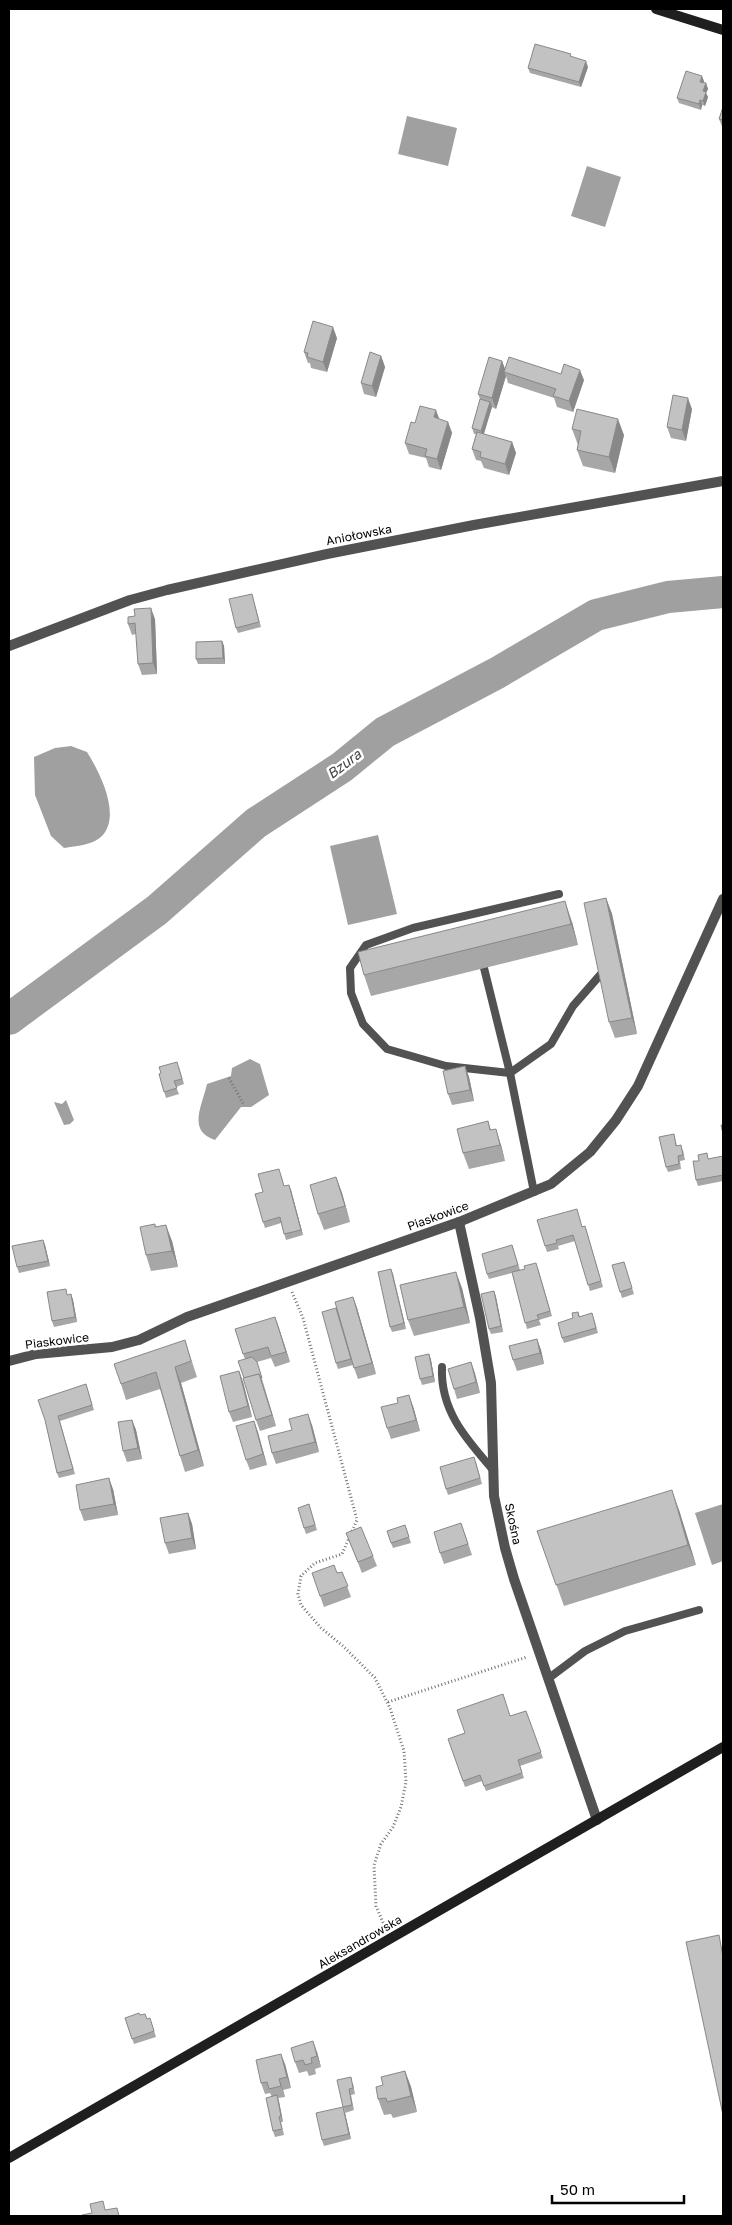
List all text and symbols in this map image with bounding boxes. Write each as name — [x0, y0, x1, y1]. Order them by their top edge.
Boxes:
street label: Aniołowska — [325, 521, 393, 548]
water label: Bzura — [323, 745, 365, 782]
street label: Piaskowice — [405, 1197, 471, 1234]
street label: Piaskowice — [24, 1329, 90, 1352]
street label: Skośna — [502, 1502, 525, 1546]
street label: Aleksandrowska — [315, 1911, 404, 1972]
scale bar — [552, 2172, 684, 2204]
text: 50 m — [560, 2180, 595, 2198]

